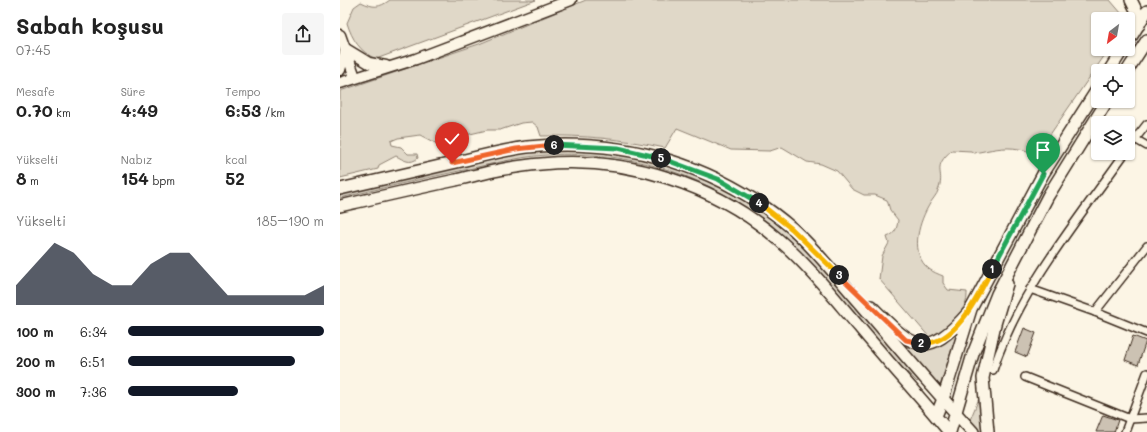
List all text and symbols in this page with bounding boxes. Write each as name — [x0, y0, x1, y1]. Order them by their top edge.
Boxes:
text: Sabah koşusu — [16, 11, 164, 40]
north arrow — [1091, 12, 1135, 56]
map controls — [1091, 12, 1135, 160]
button: share — [282, 13, 324, 55]
text: 07:45 — [16, 41, 51, 58]
button: locate — [1091, 64, 1135, 108]
text: Mesafe — [16, 84, 55, 99]
text: Süre — [121, 84, 145, 99]
text: Tempo — [225, 84, 260, 99]
text: 0.70 — [16, 99, 53, 121]
text: 4:49 — [121, 99, 158, 121]
text: 6:53 — [225, 99, 261, 121]
text: km — [53, 105, 71, 120]
text: /km — [261, 105, 285, 120]
button: layers — [1091, 116, 1135, 160]
pin — [435, 122, 469, 163]
icon: check — [441, 128, 463, 150]
pin — [1026, 133, 1060, 174]
pin: 6 — [544, 135, 564, 155]
text: 6 — [551, 137, 557, 152]
icon: arrive — [1032, 139, 1054, 161]
pin: 5 — [651, 148, 671, 168]
text: 5 — [658, 150, 664, 165]
text: Yükselti — [16, 152, 58, 167]
text: Nabız — [121, 152, 152, 167]
text: kcal — [225, 152, 247, 167]
text: 8 — [16, 167, 27, 189]
text: 154 — [121, 167, 149, 189]
text: 52 — [225, 167, 245, 189]
text: m — [27, 173, 39, 188]
text: bpm — [149, 173, 175, 188]
pin: 4 — [749, 193, 769, 213]
text: 4 — [756, 195, 762, 210]
text: Yükselti — [16, 212, 66, 229]
text: 185–190 m — [256, 212, 324, 229]
pin: 1 — [982, 259, 1002, 279]
text: 1 — [990, 261, 994, 276]
pin: 3 — [829, 265, 849, 285]
text: 3 — [836, 267, 842, 282]
text: 100 m — [16, 323, 53, 340]
text: 6:34 — [80, 323, 107, 340]
pin: 2 — [911, 333, 931, 353]
text: 2 — [918, 335, 924, 350]
text: 200 m — [16, 353, 55, 370]
text: 6:51 — [80, 353, 105, 370]
text: 300 m — [16, 383, 56, 400]
text: 7:36 — [80, 383, 107, 400]

